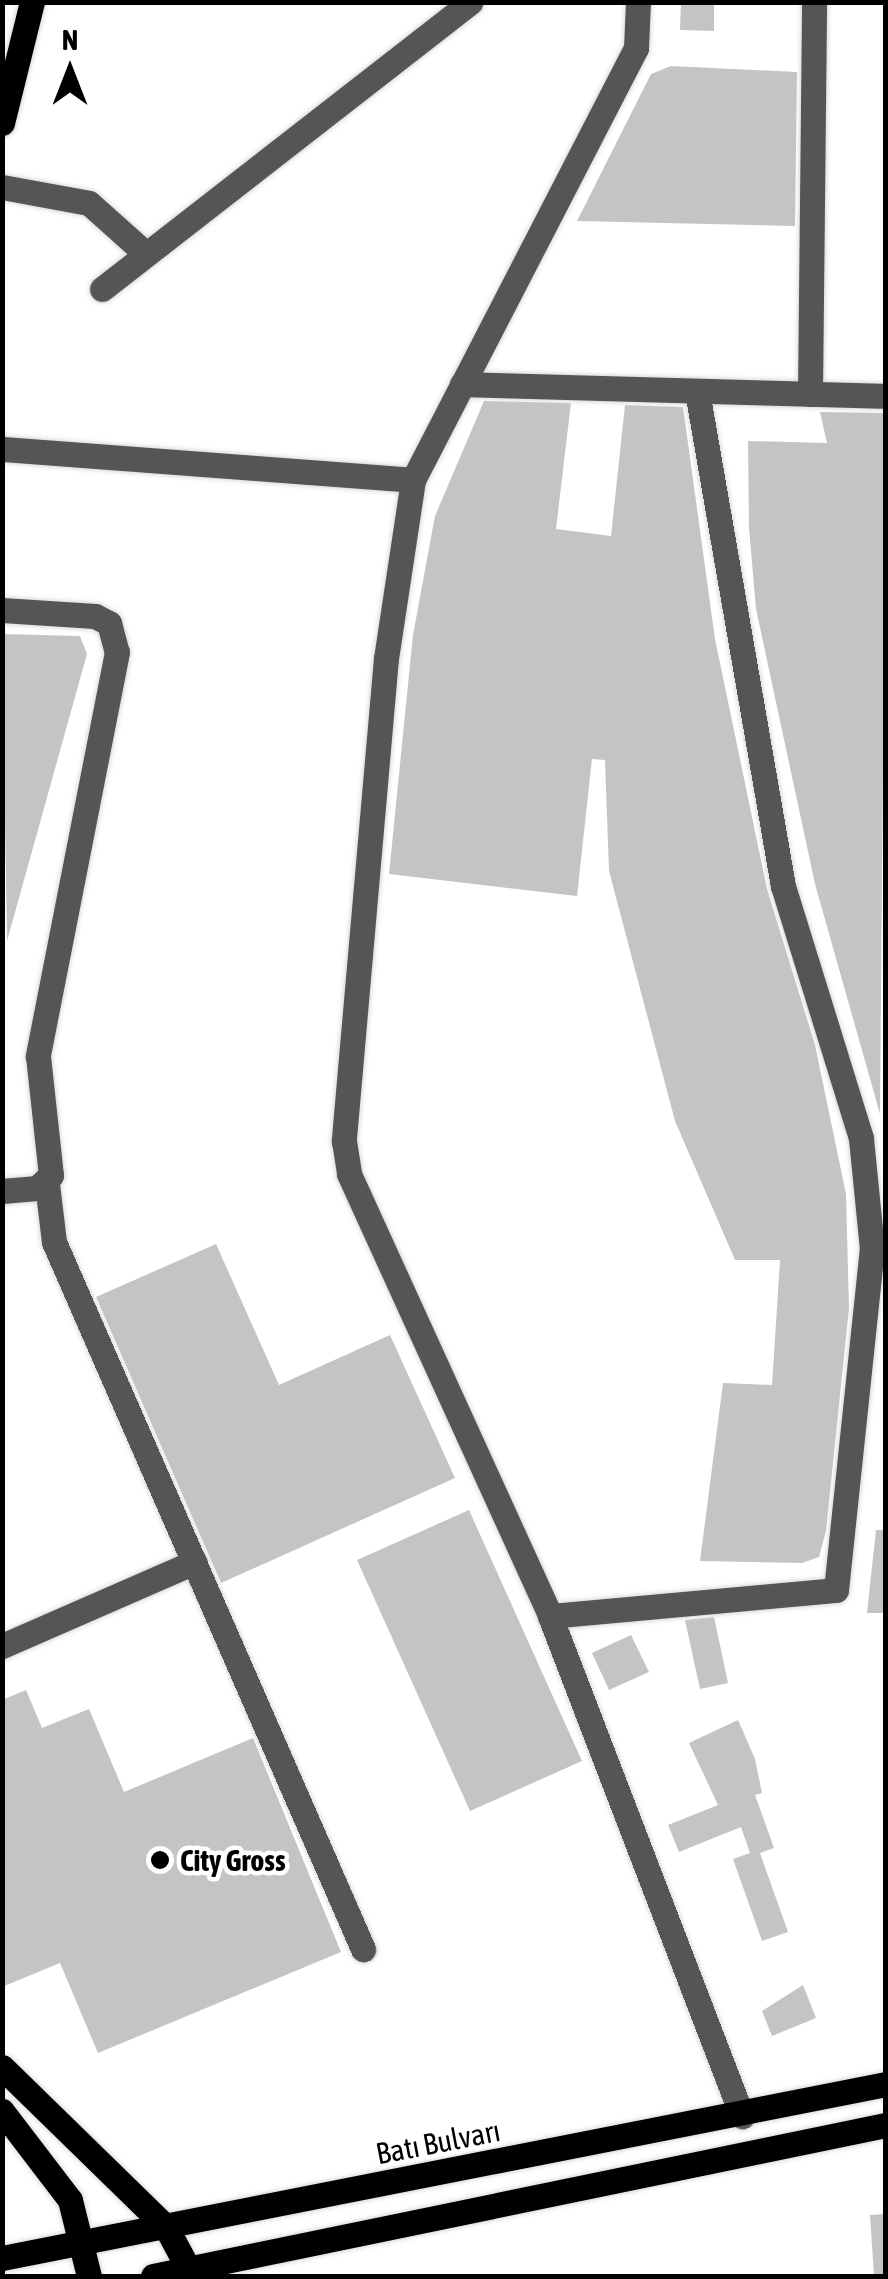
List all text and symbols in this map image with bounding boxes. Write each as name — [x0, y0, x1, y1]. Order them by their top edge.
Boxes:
north arrow — [20, 20, 120, 120]
text: N — [62, 24, 78, 56]
place label: City Gross — [180, 1842, 286, 1878]
marker: City Gross — [149, 1849, 171, 1871]
street label: Batı Bulvarı — [373, 2112, 503, 2172]

